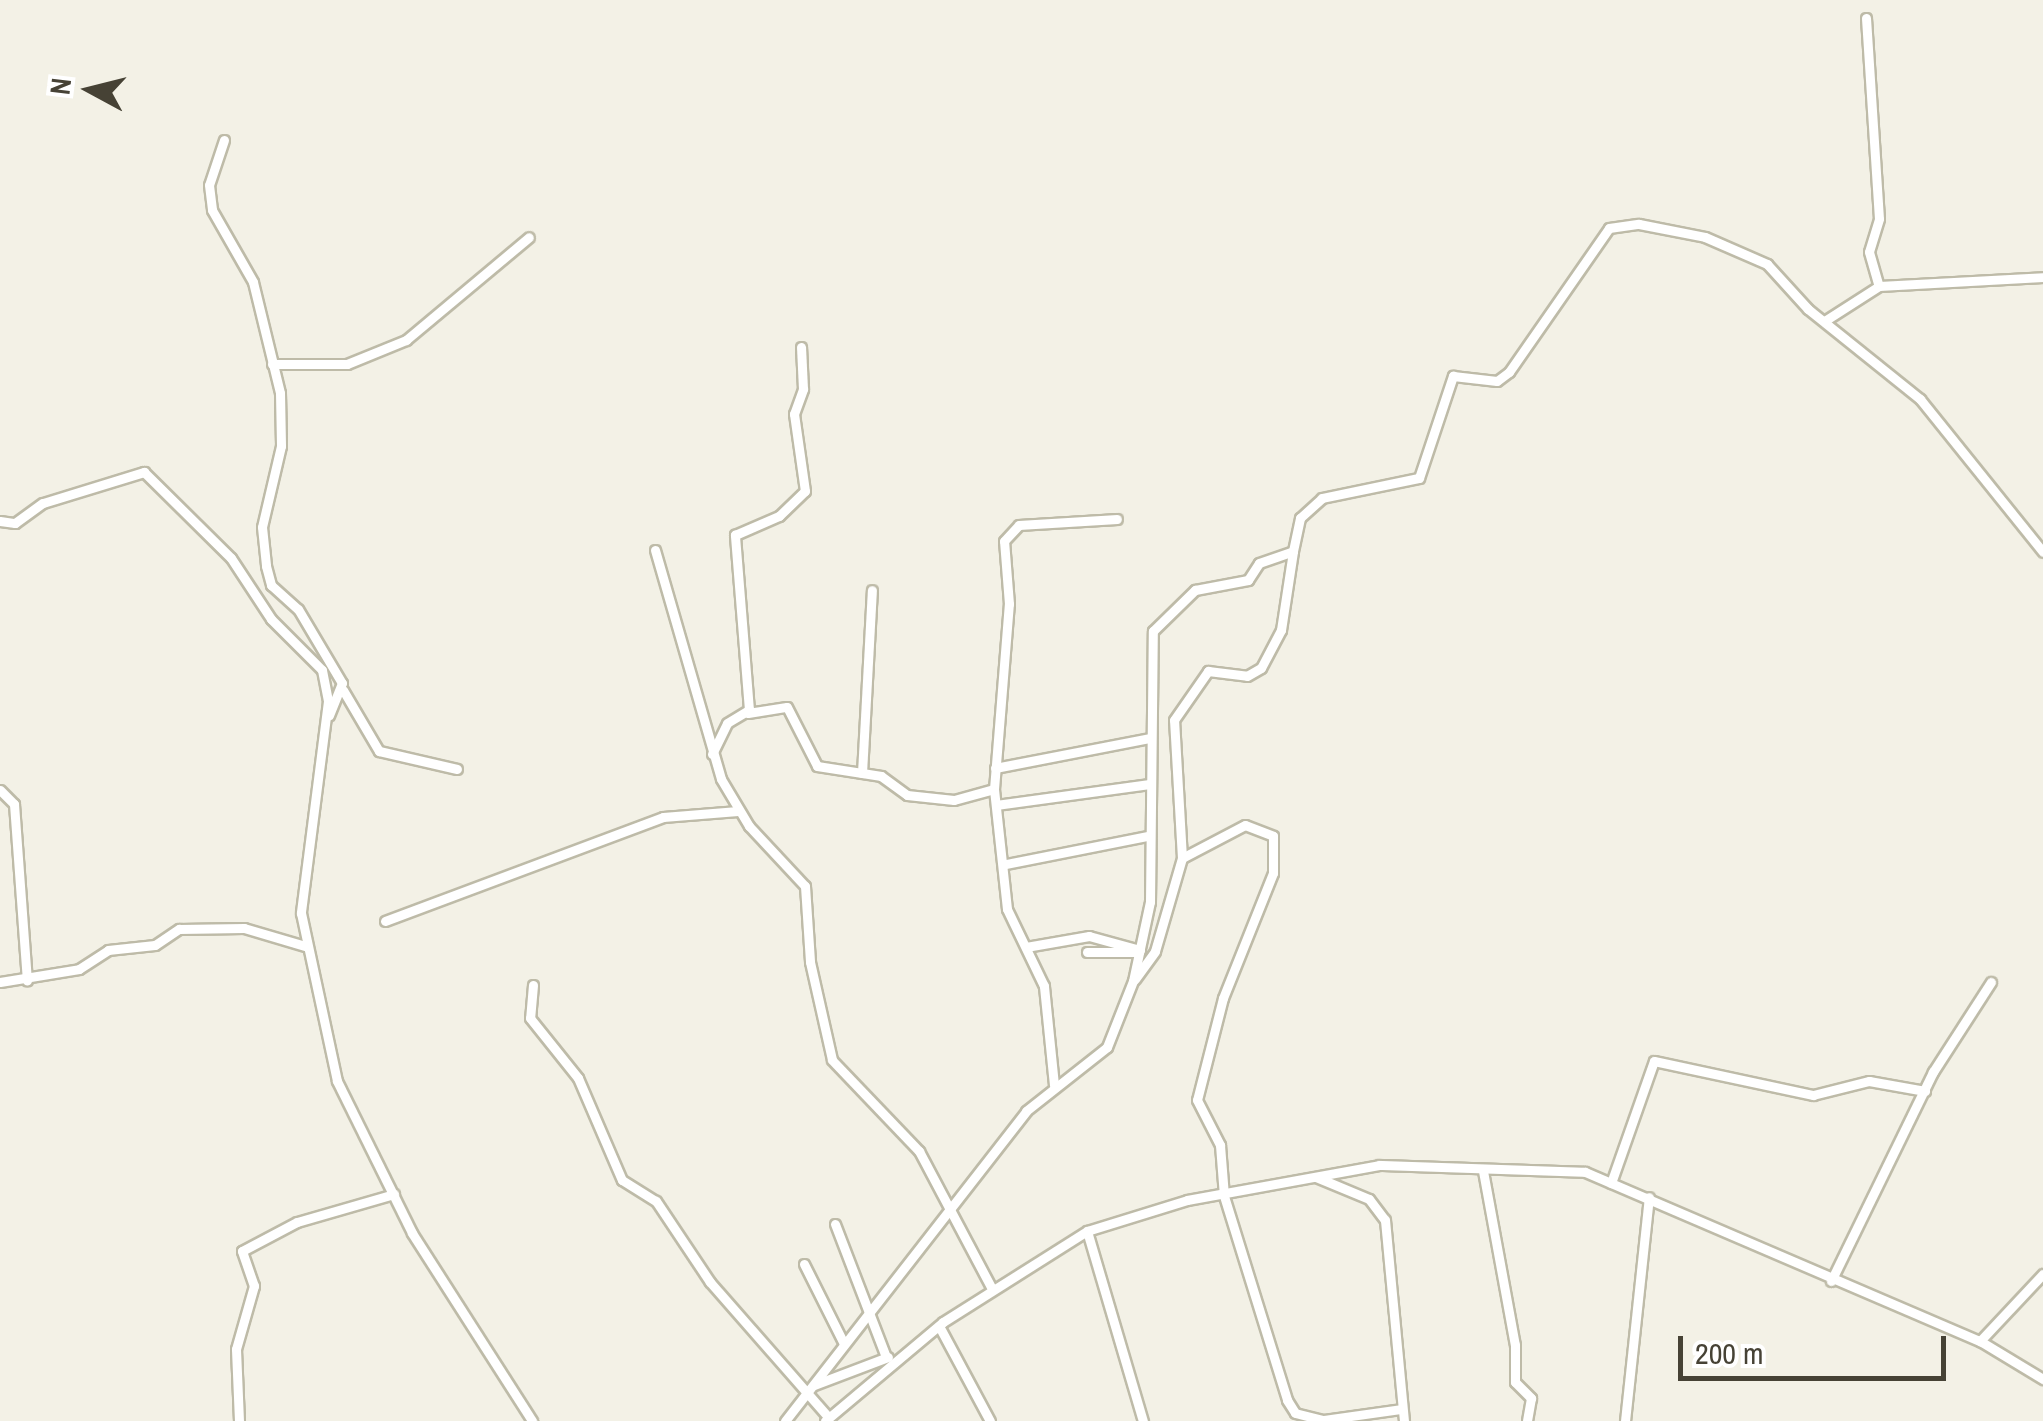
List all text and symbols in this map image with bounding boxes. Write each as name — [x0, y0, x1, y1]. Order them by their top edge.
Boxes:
north arrow — [40, 40, 140, 140]
text: N — [40, 76, 80, 97]
scale bar — [1683, 1316, 1950, 1378]
text: 200 m — [1695, 1333, 1763, 1373]

